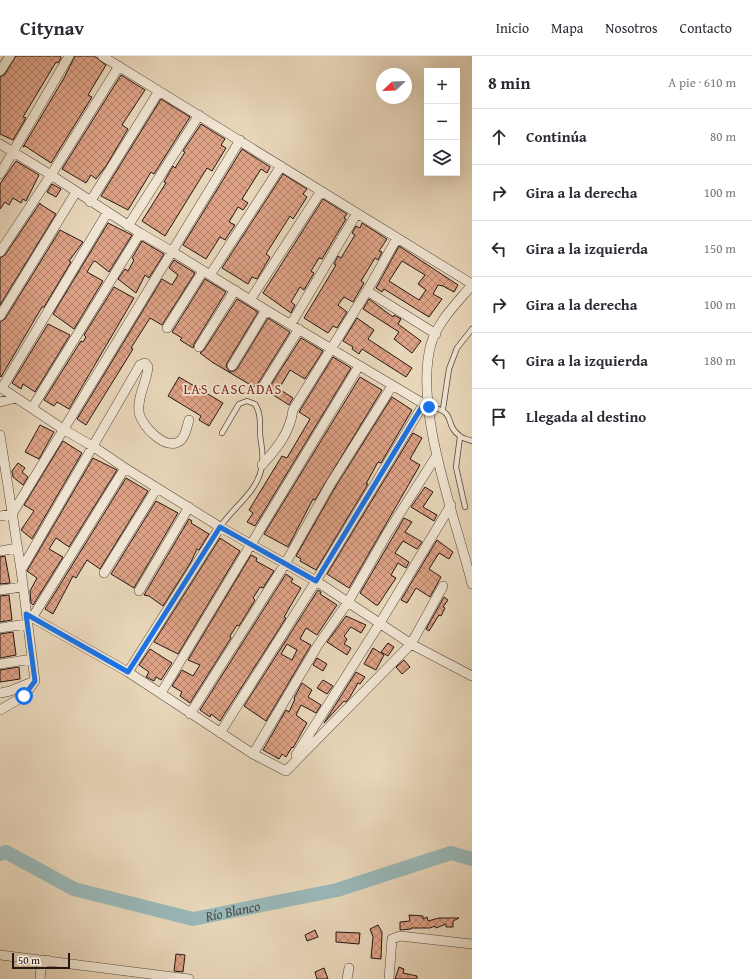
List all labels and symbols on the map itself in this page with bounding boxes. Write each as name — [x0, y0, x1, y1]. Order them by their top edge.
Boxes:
north arrow — [376, 68, 412, 104]
district label: LAS CASCADAS — [184, 379, 282, 399]
route end — [420, 398, 438, 416]
route start — [15, 687, 33, 705]
water label: Río Blanco — [202, 896, 262, 926]
scale bar — [12, 951, 70, 970]

